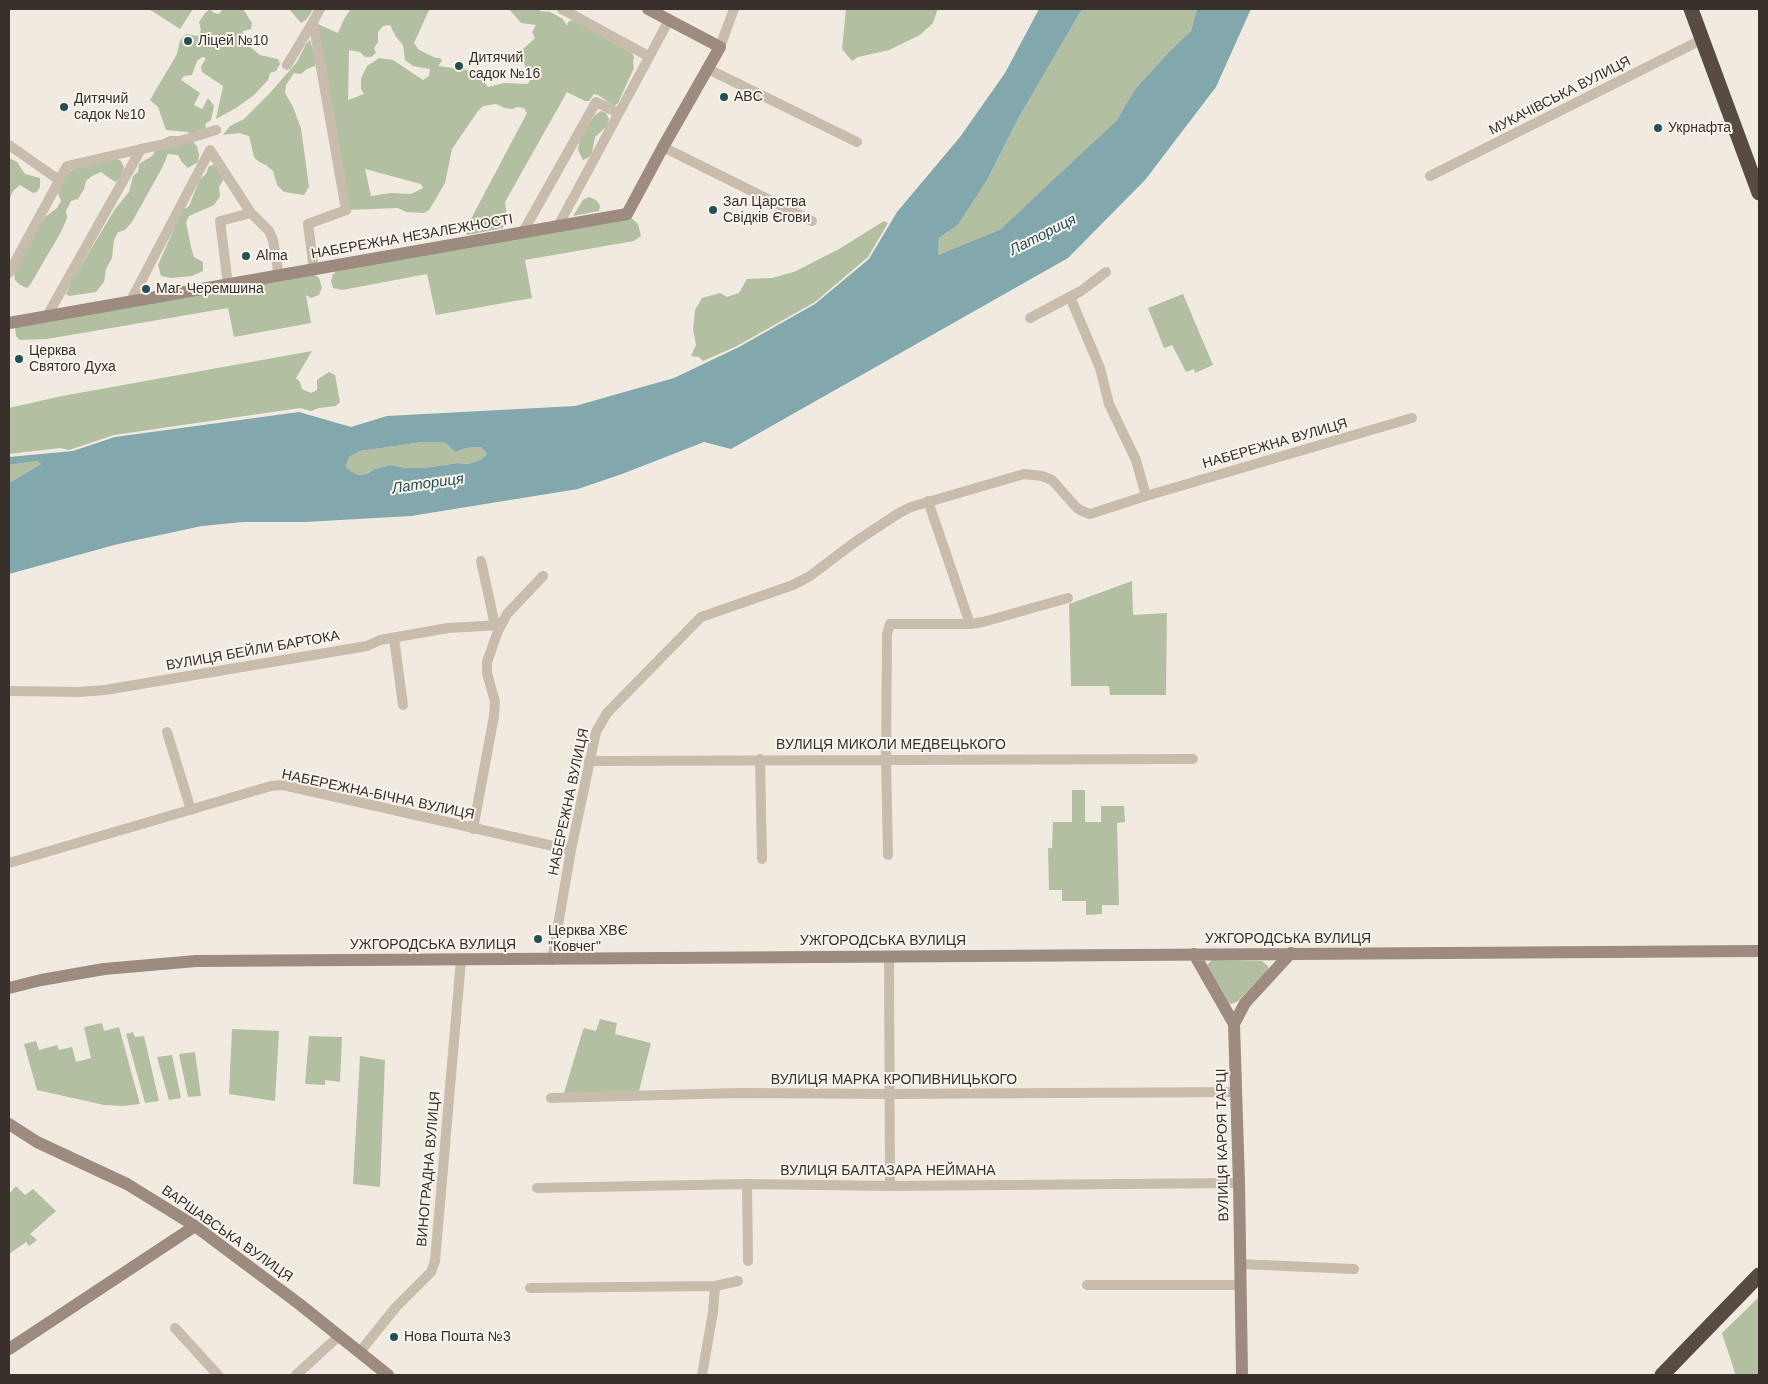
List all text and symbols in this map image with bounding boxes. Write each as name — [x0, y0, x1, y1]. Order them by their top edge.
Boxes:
place label: Ліцей №10 — [198, 33, 268, 49]
marker: Ліцей №10 — [182, 35, 194, 47]
place label: Дитячий садок №16 — [469, 50, 540, 82]
street label: МУКАЧІВСЬКА ВУЛИЦЯ — [1486, 53, 1634, 139]
marker: Дитячий садок №16 — [453, 60, 465, 72]
place label: ABC — [734, 89, 763, 105]
place label: Дитячий садок №10 — [74, 91, 145, 124]
marker: ABC — [718, 91, 730, 103]
marker: Дитячий садок №10 — [58, 101, 70, 113]
place label: Укрнафта — [1668, 120, 1731, 136]
marker: Укрнафта — [1652, 122, 1664, 134]
place label: Зал Царства Свідків Єгови — [723, 194, 810, 226]
marker: Зал Царства Свідків Єгови — [707, 204, 719, 216]
street label: НАБЕРЕЖНА НЕЗАЛЕЖНОСТІ — [310, 211, 514, 263]
water label: Латориця — [1007, 211, 1079, 259]
place label: Alma — [256, 248, 288, 264]
marker: Alma — [240, 250, 252, 262]
place label: Маг. Черемшина — [156, 281, 264, 297]
marker: Маг. Черемшина — [140, 283, 152, 295]
place label: Церква Святого Духа — [29, 343, 116, 376]
marker: Церква Святого Духа — [13, 353, 25, 365]
street label: НАБЕРЕЖНА ВУЛИЦЯ — [1201, 415, 1349, 473]
water label: Латориця — [391, 470, 465, 498]
street label: ВУЛИЦЯ БЕЙЛИ БАРТОКА — [165, 627, 341, 675]
street label: НАБЕРЕЖНА ВУЛИЦЯ — [545, 727, 593, 877]
street label: ВУЛИЦЯ МИКОЛИ МЕДВЕЦЬКОГО — [776, 737, 1006, 753]
street label: НАБЕРЕЖНА-БІЧНА ВУЛИЦЯ — [280, 766, 476, 824]
place label: Церква ХВЄ "Ковчег" — [548, 923, 628, 956]
street label: УЖГОРОДСЬКА ВУЛИЦЯ — [1205, 931, 1371, 947]
marker: Церква ХВЄ "Ковчег" — [532, 933, 544, 945]
street label: УЖГОРОДСЬКА ВУЛИЦЯ — [800, 933, 966, 949]
street label: УЖГОРОДСЬКА ВУЛИЦЯ — [350, 937, 516, 953]
street label: ВУЛИЦЯ КАРОЯ ТАРЦІ — [1213, 1068, 1233, 1222]
street label: ВУЛИЦЯ МАРКА КРОПИВНИЦЬКОГО — [771, 1072, 1017, 1088]
street label: ВИНОГРАДНА ВУЛИЦЯ — [414, 1091, 444, 1247]
street label: ВУЛИЦЯ БАЛТАЗАРА НЕЙМАНА — [780, 1163, 996, 1179]
street label: ВАРШАВСЬКА ВУЛИЦЯ — [158, 1182, 296, 1286]
place label: Нова Пошта №3 — [404, 1329, 511, 1345]
marker: Нова Пошта №3 — [388, 1331, 400, 1343]

